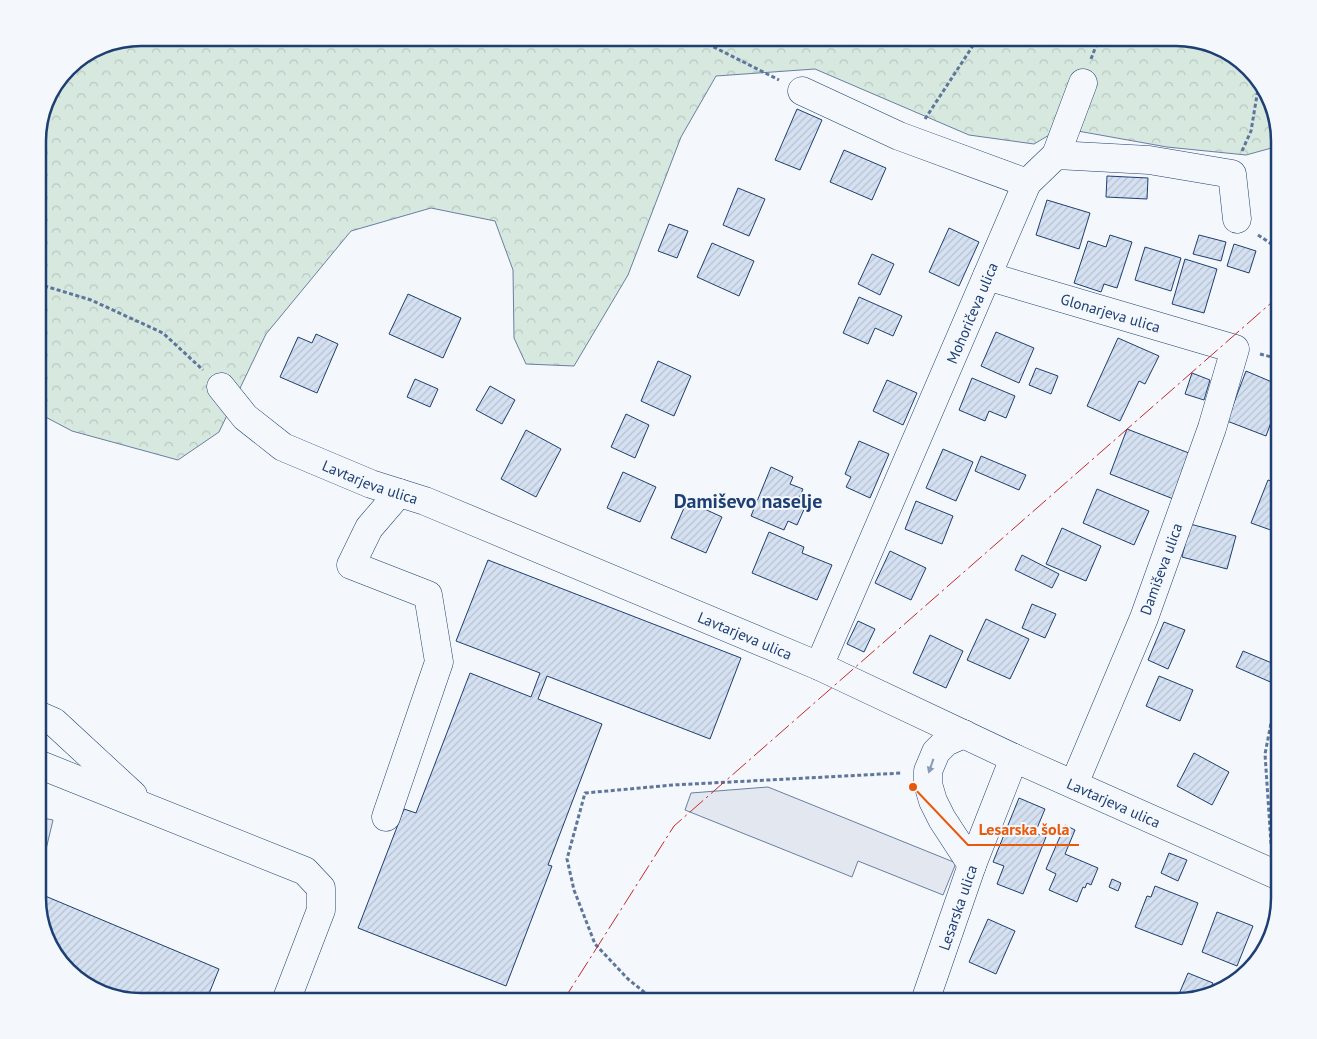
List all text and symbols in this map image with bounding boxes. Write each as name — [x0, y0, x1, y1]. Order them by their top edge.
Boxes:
street label: Mohoričeva ulica — [942, 259, 1002, 367]
street label: Glonarjeva ulica — [1059, 289, 1163, 336]
street label: Lavtarjeva ulica — [320, 455, 421, 508]
district label: Damiševo naselje — [674, 488, 822, 514]
street label: Damiševa ulica — [1136, 520, 1186, 618]
street label: Lavtarjeva ulica — [695, 607, 795, 663]
one-way arrow — [926, 759, 934, 774]
street label: Lavtarjeva ulica — [1064, 773, 1164, 832]
callout: Lesarska šola — [968, 814, 1079, 845]
text: Lesarska šola — [979, 819, 1069, 839]
street label: Lesarska ulica — [934, 862, 981, 953]

